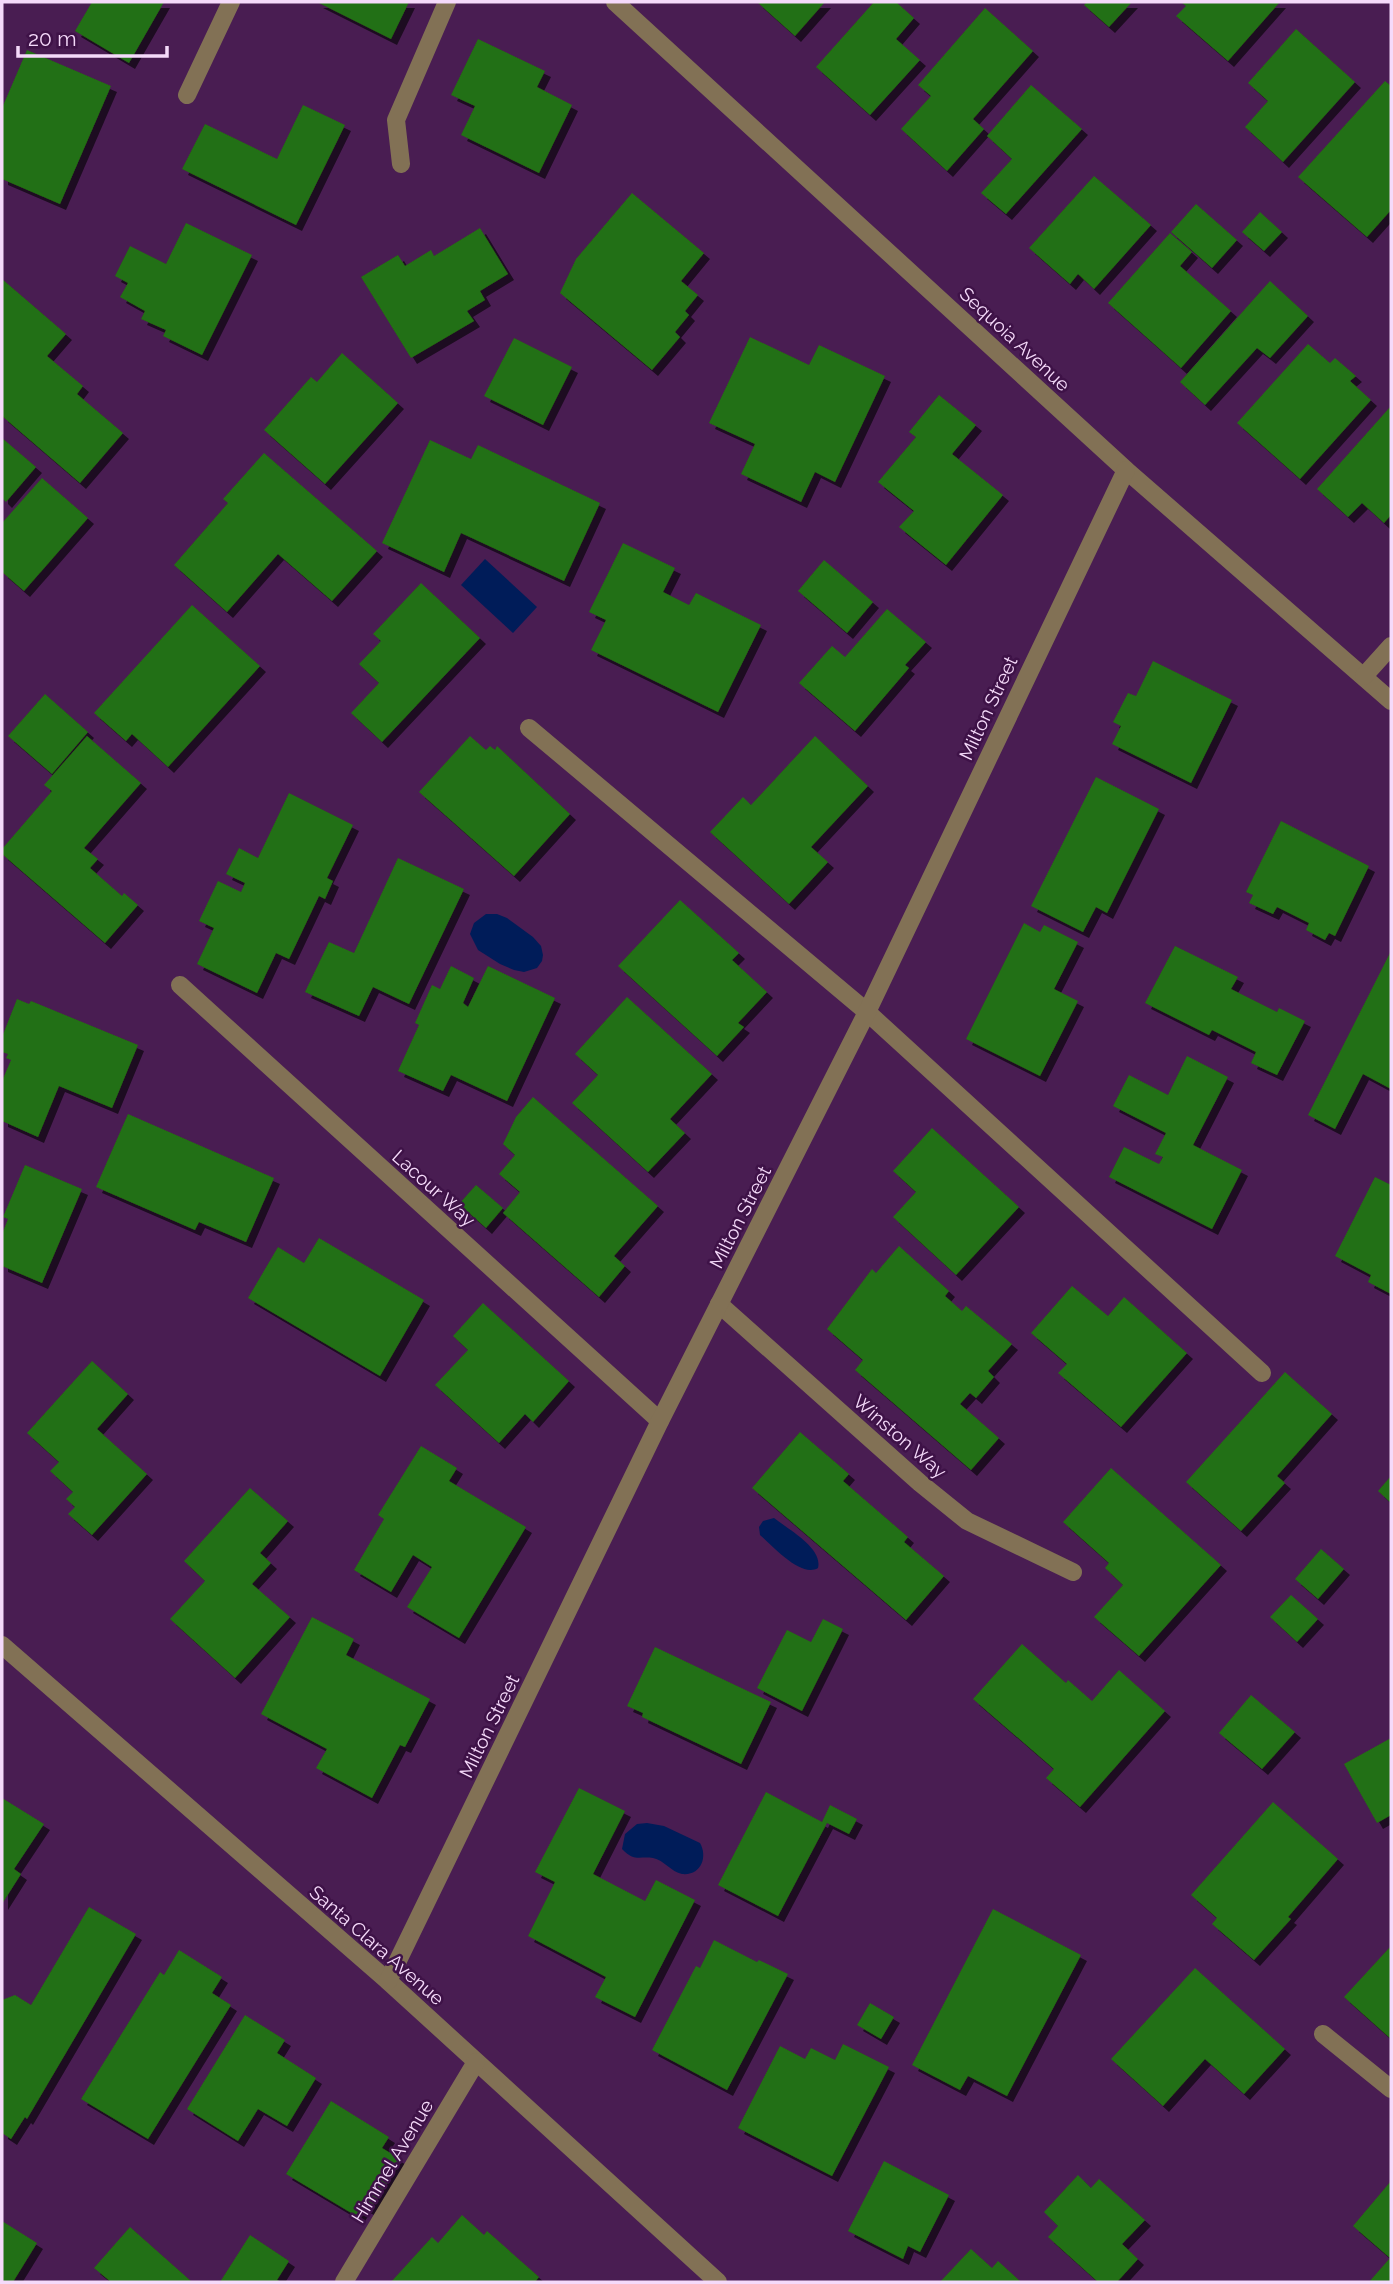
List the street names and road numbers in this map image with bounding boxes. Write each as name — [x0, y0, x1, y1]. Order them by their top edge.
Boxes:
street label: Sequoia Avenue — [955, 282, 1075, 396]
street label: Milton Street — [954, 652, 1022, 763]
street label: Lacour Way — [388, 1145, 480, 1231]
street label: Milton Street — [705, 1162, 776, 1272]
street label: Winston Way — [849, 1390, 951, 1482]
street label: Milton Street — [455, 1670, 524, 1781]
street label: Santa Clara Avenue — [305, 1881, 449, 2009]
street label: Himmel Avenue — [347, 2095, 437, 2227]

